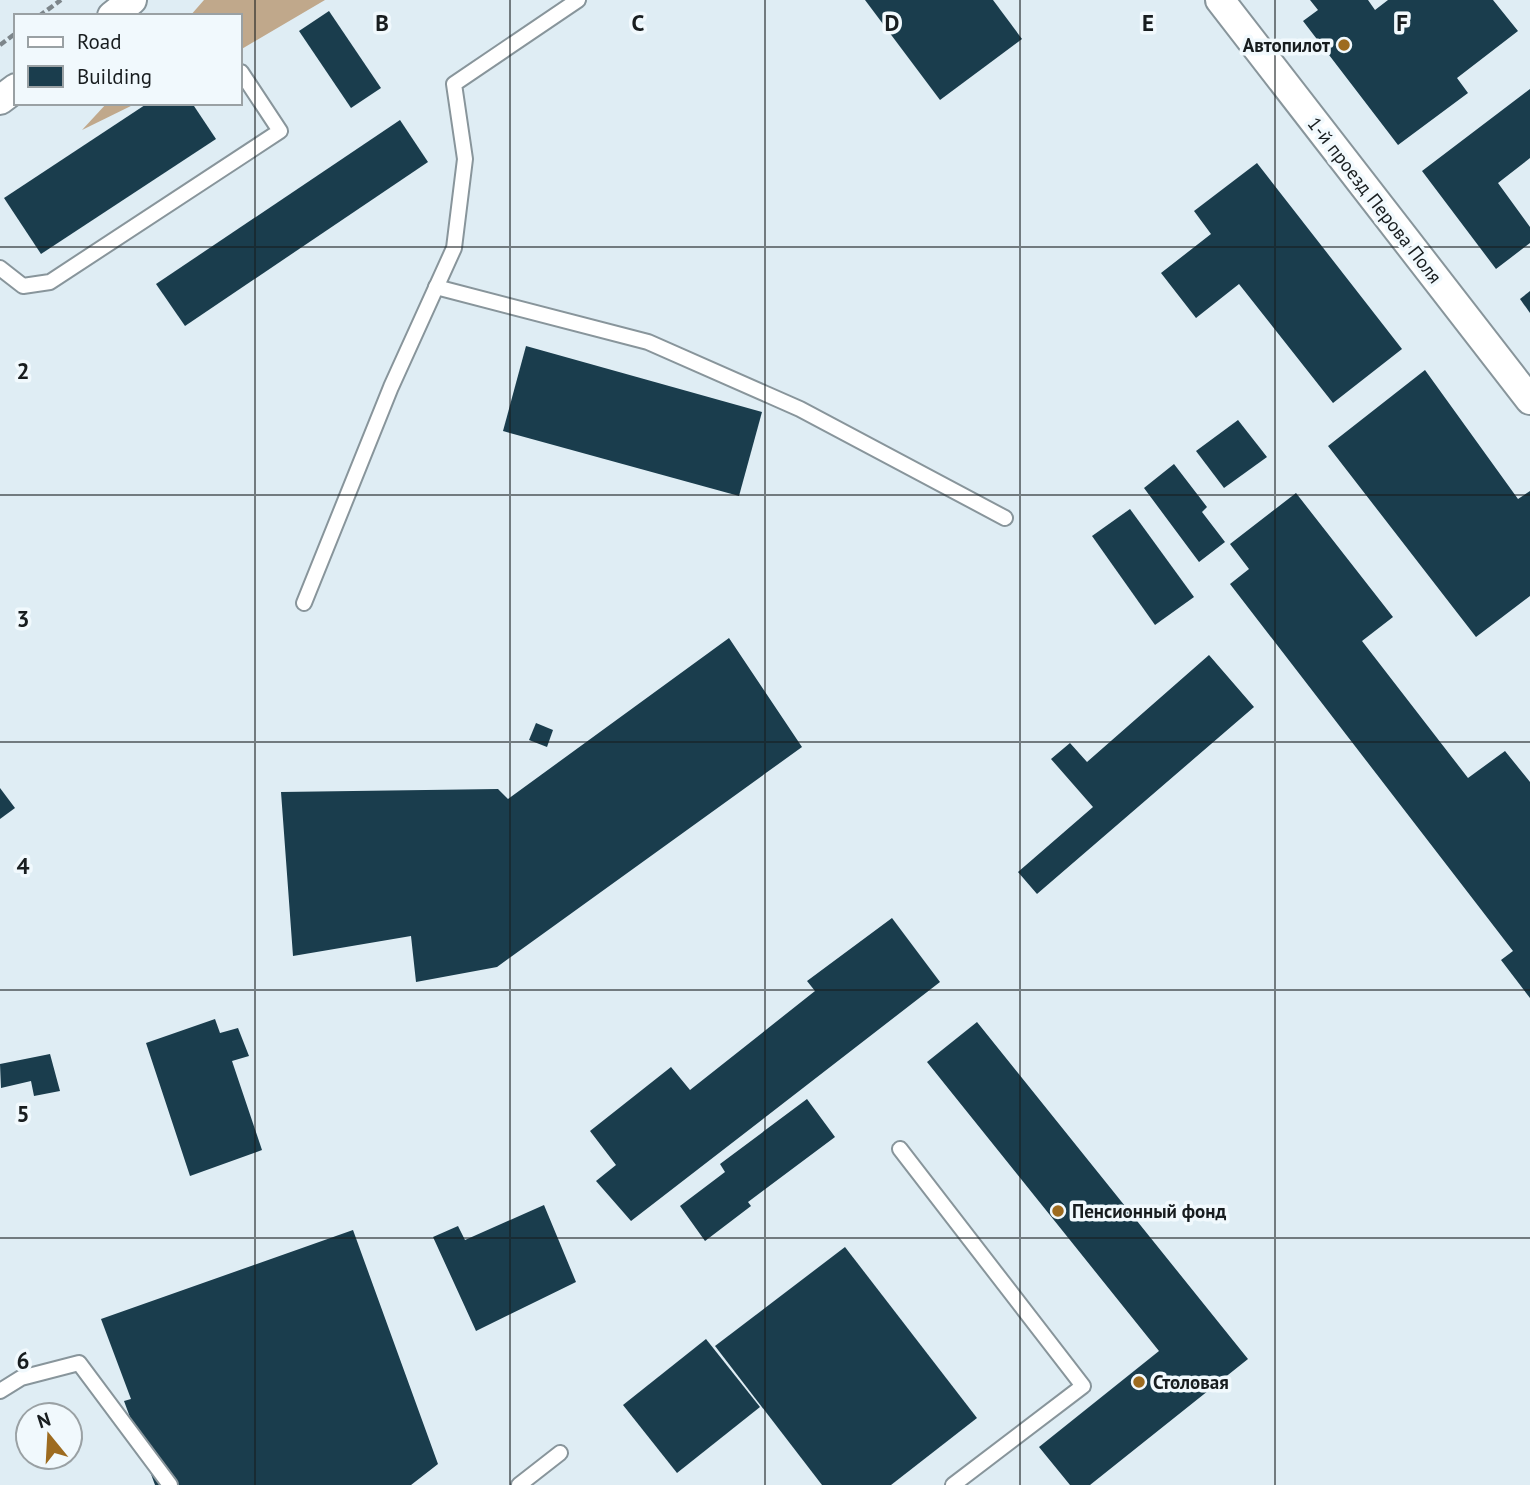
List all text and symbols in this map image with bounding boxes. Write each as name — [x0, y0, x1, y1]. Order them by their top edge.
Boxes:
text: B — [375, 8, 389, 37]
text: C — [632, 8, 645, 37]
text: D — [885, 8, 899, 37]
text: E — [1142, 8, 1154, 37]
text: F — [1396, 8, 1408, 37]
legend — [14, 14, 242, 105]
text: Road — [77, 28, 121, 55]
place label: Автопилот — [1243, 33, 1330, 57]
marker: Автопилот — [1336, 37, 1352, 53]
text: Building — [77, 63, 152, 90]
street label: 1-й проезд Перова Поля — [1303, 112, 1447, 288]
text: 2 — [16, 356, 30, 385]
text: 3 — [16, 604, 30, 633]
text: 4 — [16, 851, 30, 880]
text: 5 — [16, 1099, 30, 1128]
place label: Пенсионный фонд — [1072, 1199, 1226, 1223]
marker: Пенсионный фонд — [1050, 1203, 1066, 1219]
text: 6 — [16, 1346, 30, 1375]
place label: Столовая — [1153, 1370, 1229, 1394]
marker: Столовая — [1131, 1374, 1147, 1390]
north arrow — [14, 1401, 84, 1471]
text: N — [34, 1406, 53, 1433]

